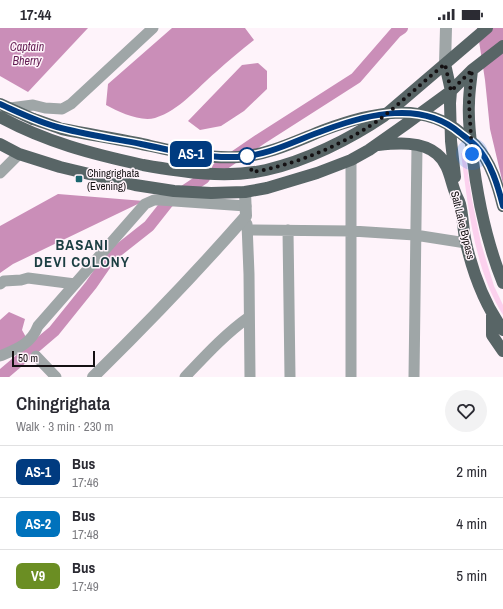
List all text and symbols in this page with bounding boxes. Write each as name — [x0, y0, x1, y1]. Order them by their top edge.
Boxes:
text: 17:44 — [20, 4, 51, 25]
water label: Captain Bherry — [10, 39, 44, 69]
line badge: AS-1 — [163, 141, 219, 167]
your location — [462, 144, 482, 164]
text: AS-1 — [178, 145, 204, 163]
unlabelled marker — [238, 147, 256, 165]
place label: Chingrighata (Evening) — [87, 166, 139, 193]
marker: Chingrighata (Evening) — [74, 174, 84, 184]
street label: Salt Lake Bypass — [448, 189, 478, 261]
district label: BASANI DEVI COLONY — [34, 234, 130, 272]
scale bar — [12, 349, 95, 368]
text: 50 m — [18, 351, 38, 365]
text: Chingrighata — [16, 390, 110, 416]
button: heart — [445, 390, 487, 432]
text: Walk · 3 min · 230 m — [16, 418, 113, 435]
text: Bus — [72, 453, 95, 474]
text: 2 min — [456, 461, 487, 482]
text: AS-1 — [25, 463, 51, 481]
text: 17:46 — [72, 474, 99, 491]
text: Bus — [72, 505, 95, 526]
text: 4 min — [456, 513, 487, 534]
text: AS-2 — [25, 515, 51, 533]
text: 17:48 — [72, 526, 99, 543]
text: Bus — [72, 557, 95, 578]
text: 5 min — [456, 565, 487, 586]
text: V9 — [31, 567, 45, 585]
text: 17:49 — [72, 578, 99, 595]

